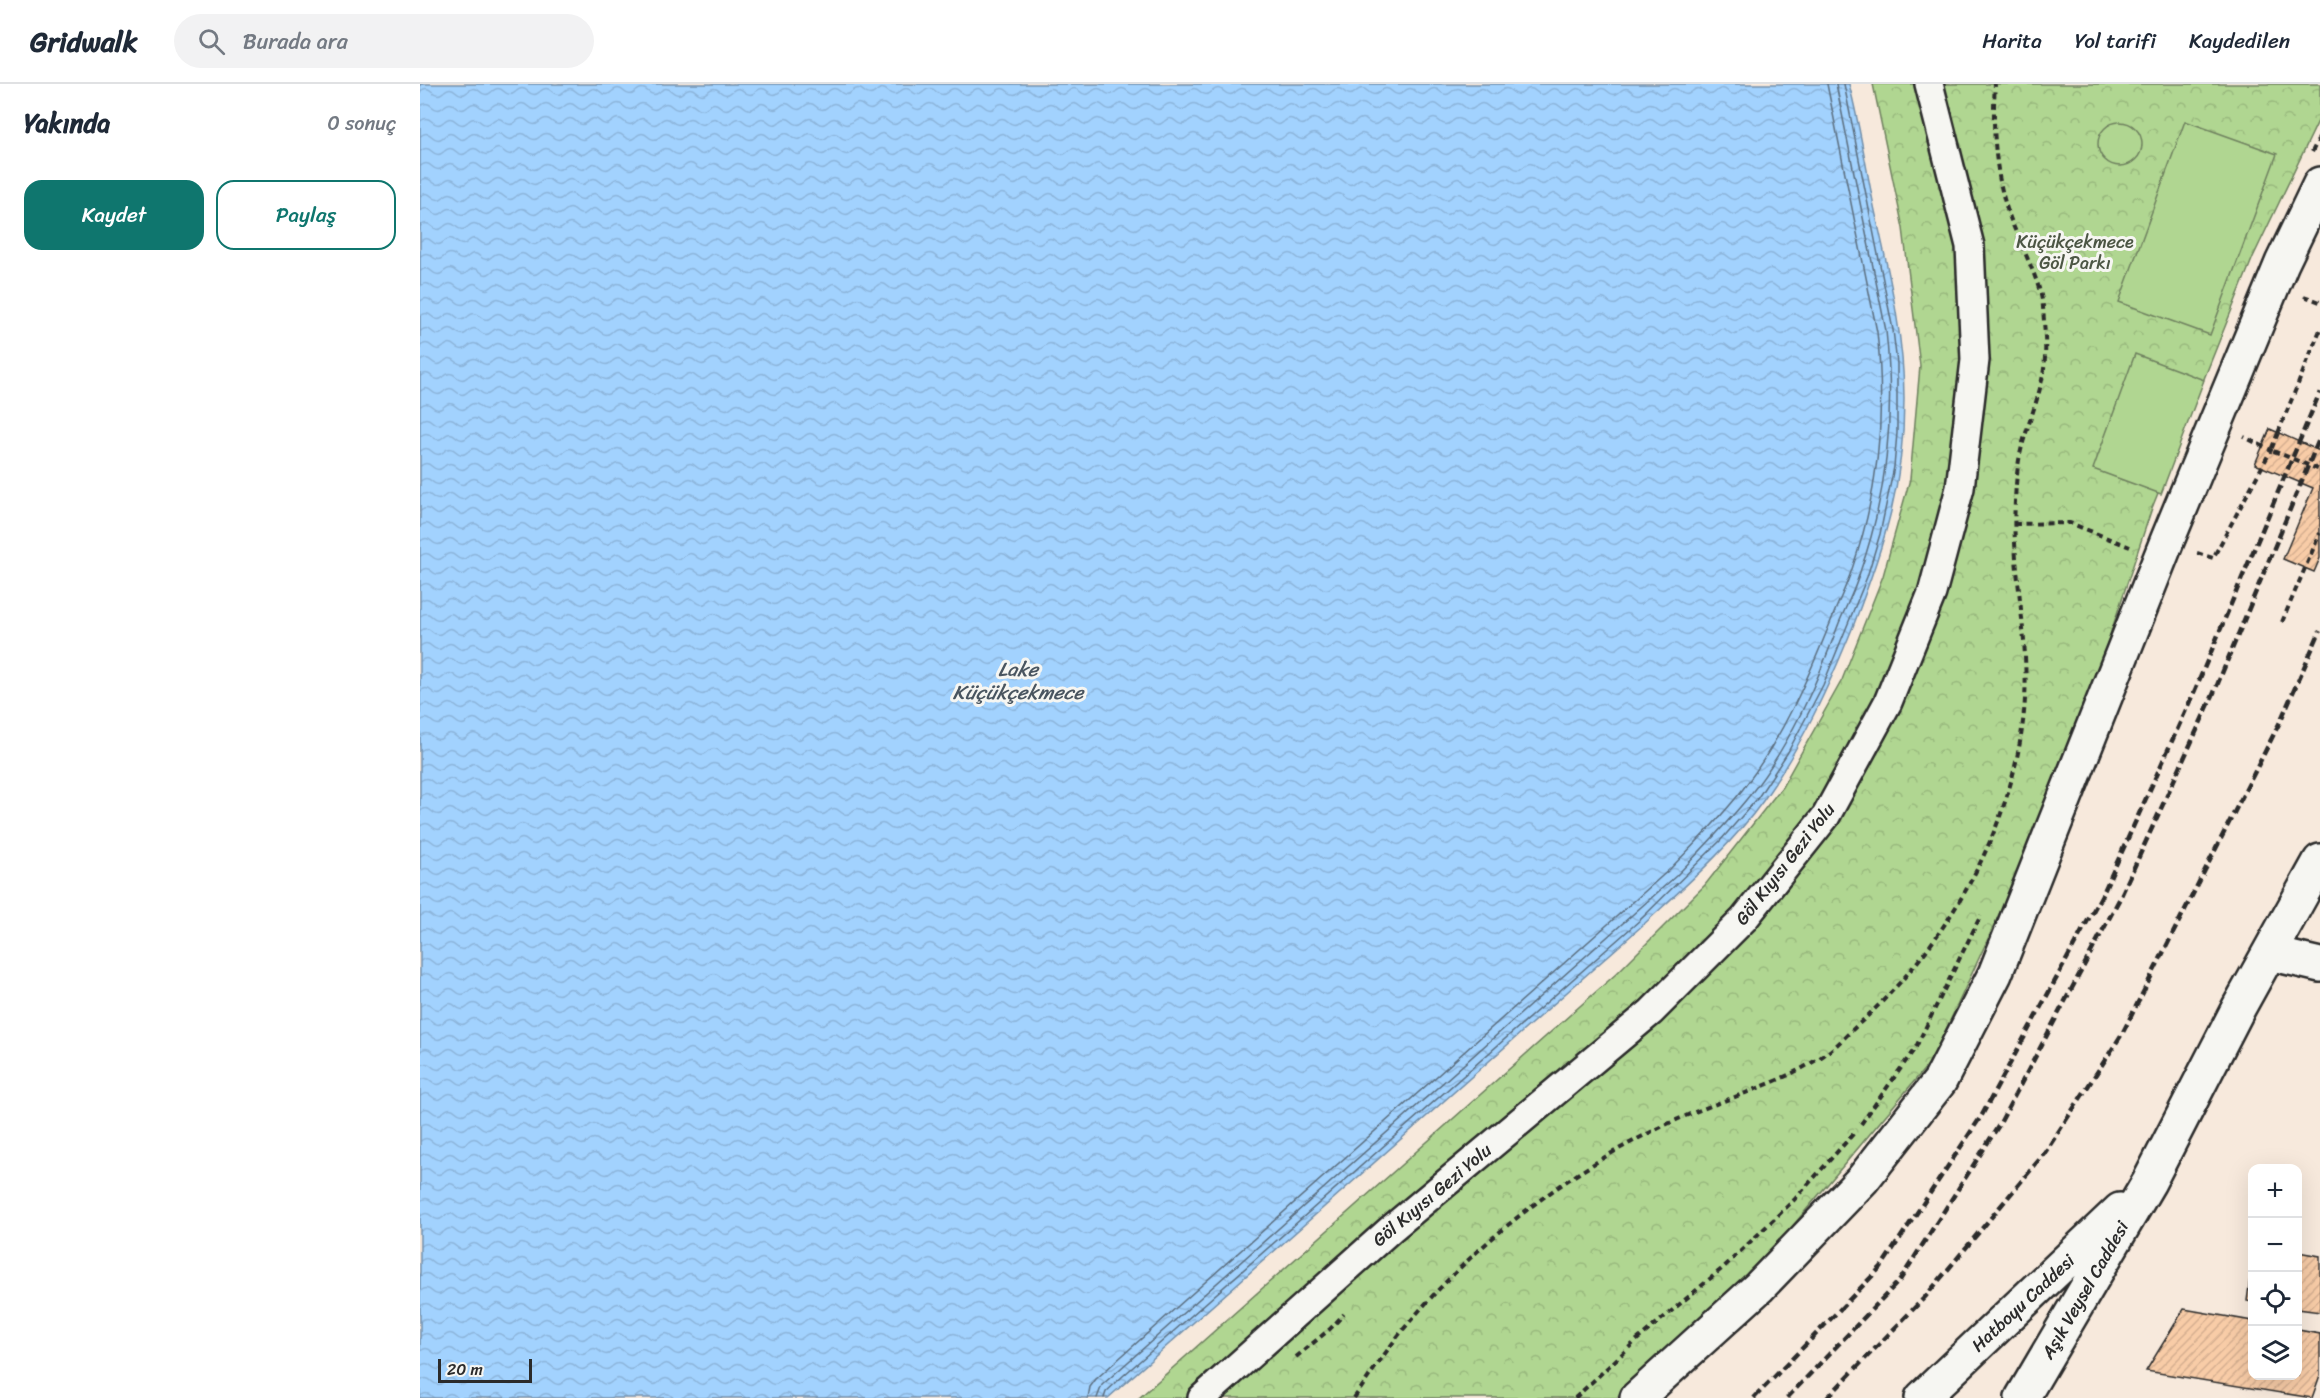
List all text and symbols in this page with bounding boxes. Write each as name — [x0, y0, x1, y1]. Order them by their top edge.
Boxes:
search box — [174, 14, 594, 68]
text: Gridwalk — [30, 17, 138, 66]
text: Burada ara — [243, 22, 348, 61]
text: Harita — [1982, 22, 2042, 60]
text: Yol tarifi — [2075, 22, 2156, 60]
text: Kaydedilen — [2189, 22, 2290, 60]
icon: search — [195, 25, 228, 58]
text: Yakında — [24, 100, 110, 146]
text: 0 sonuç — [327, 106, 396, 141]
button: Kaydet — [24, 180, 204, 250]
button: Paylaş — [216, 180, 396, 250]
park label: Küçükçekmece Göl Parkı — [2016, 226, 2134, 279]
water label: Lake Küçükçekmece — [953, 652, 1086, 710]
street label: Göl Kıyısı Gezi Yolu — [1727, 795, 1844, 932]
street label: Göl Kıyısı Gezi Yolu — [1365, 1135, 1499, 1255]
map controls — [2248, 1164, 2302, 1380]
button: + — [2248, 1164, 2302, 1218]
street label: Aşık Veysel Caddesi — [2032, 1214, 2138, 1366]
button: − — [2248, 1218, 2302, 1272]
street label: Hatboyu Caddesi — [1964, 1245, 2083, 1360]
button: locate — [2248, 1272, 2302, 1326]
button: layers — [2248, 1326, 2302, 1380]
text: 20 m — [447, 1355, 483, 1384]
scale bar — [438, 1356, 532, 1384]

